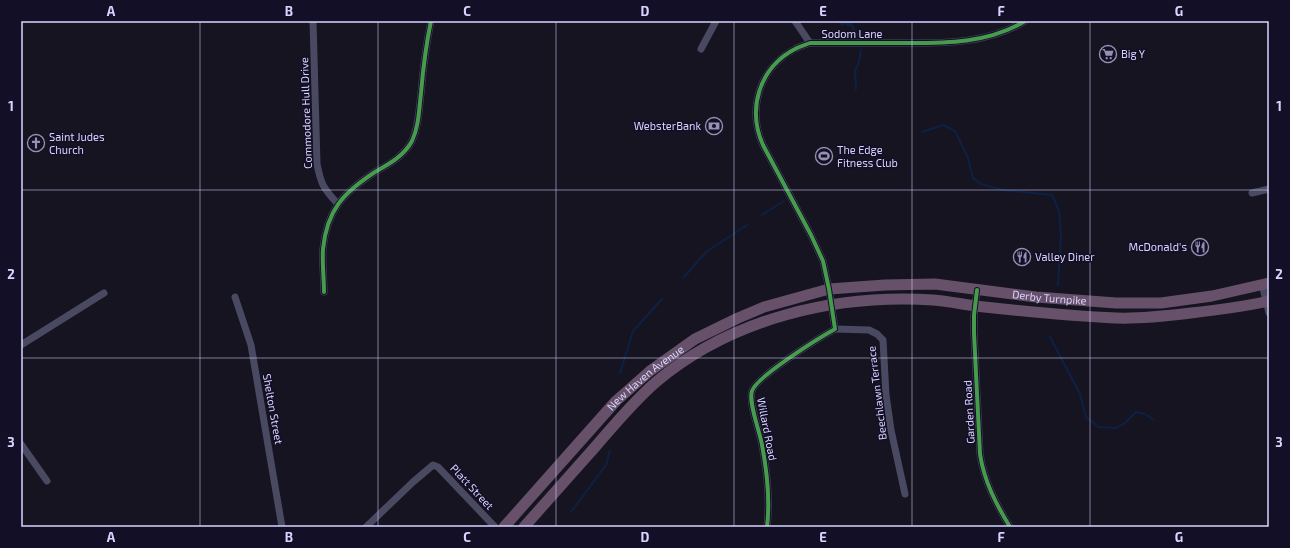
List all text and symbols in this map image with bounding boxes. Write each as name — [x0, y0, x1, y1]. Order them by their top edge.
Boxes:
text: A — [107, 3, 116, 19]
text: B — [285, 3, 293, 19]
text: C — [463, 3, 471, 19]
text: D — [641, 3, 650, 19]
text: E — [819, 3, 827, 19]
text: F — [997, 3, 1005, 19]
text: G — [1175, 3, 1183, 19]
street label: Sodom Lane — [821, 27, 883, 40]
supermarket icon: Big Y — [1098, 44, 1118, 64]
place label: Big Y — [1121, 47, 1146, 60]
street label: Commodore Hull Drive — [297, 57, 314, 169]
text: 1 — [8, 98, 14, 114]
text: 1 — [1276, 98, 1282, 114]
bank icon: WebsterBank — [704, 116, 724, 136]
place label: WebsterBank — [634, 119, 701, 132]
place label: Saint Judes Church — [49, 130, 105, 156]
church icon: Saint Judes Church — [26, 133, 46, 153]
place label: The Edge Fitness Club — [837, 143, 898, 169]
sports icon: The Edge Fitness Club — [814, 146, 834, 166]
restaurant icon: McDonald's — [1190, 237, 1210, 257]
place label: McDonald's — [1129, 240, 1187, 253]
restaurant icon: Valley Diner — [1012, 247, 1032, 267]
place label: Valley Diner — [1035, 250, 1095, 263]
text: 2 — [7, 266, 15, 282]
text: 2 — [1275, 266, 1283, 282]
street label: Derby Turnpike — [1011, 287, 1087, 307]
street label: New Haven Avenue — [604, 342, 686, 413]
street label: Beechlawn Terrace — [864, 345, 889, 441]
street label: Shelton Street — [261, 373, 286, 445]
street label: Garden Road — [960, 380, 977, 444]
street label: Willard Road — [755, 396, 780, 462]
text: 3 — [7, 434, 15, 450]
text: 3 — [1275, 434, 1283, 450]
street label: Platt Street — [448, 461, 497, 512]
text: A — [107, 529, 116, 545]
text: B — [285, 529, 293, 545]
text: C — [463, 529, 471, 545]
text: D — [641, 529, 650, 545]
text: E — [819, 529, 827, 545]
text: F — [997, 529, 1005, 545]
text: G — [1175, 529, 1183, 545]

